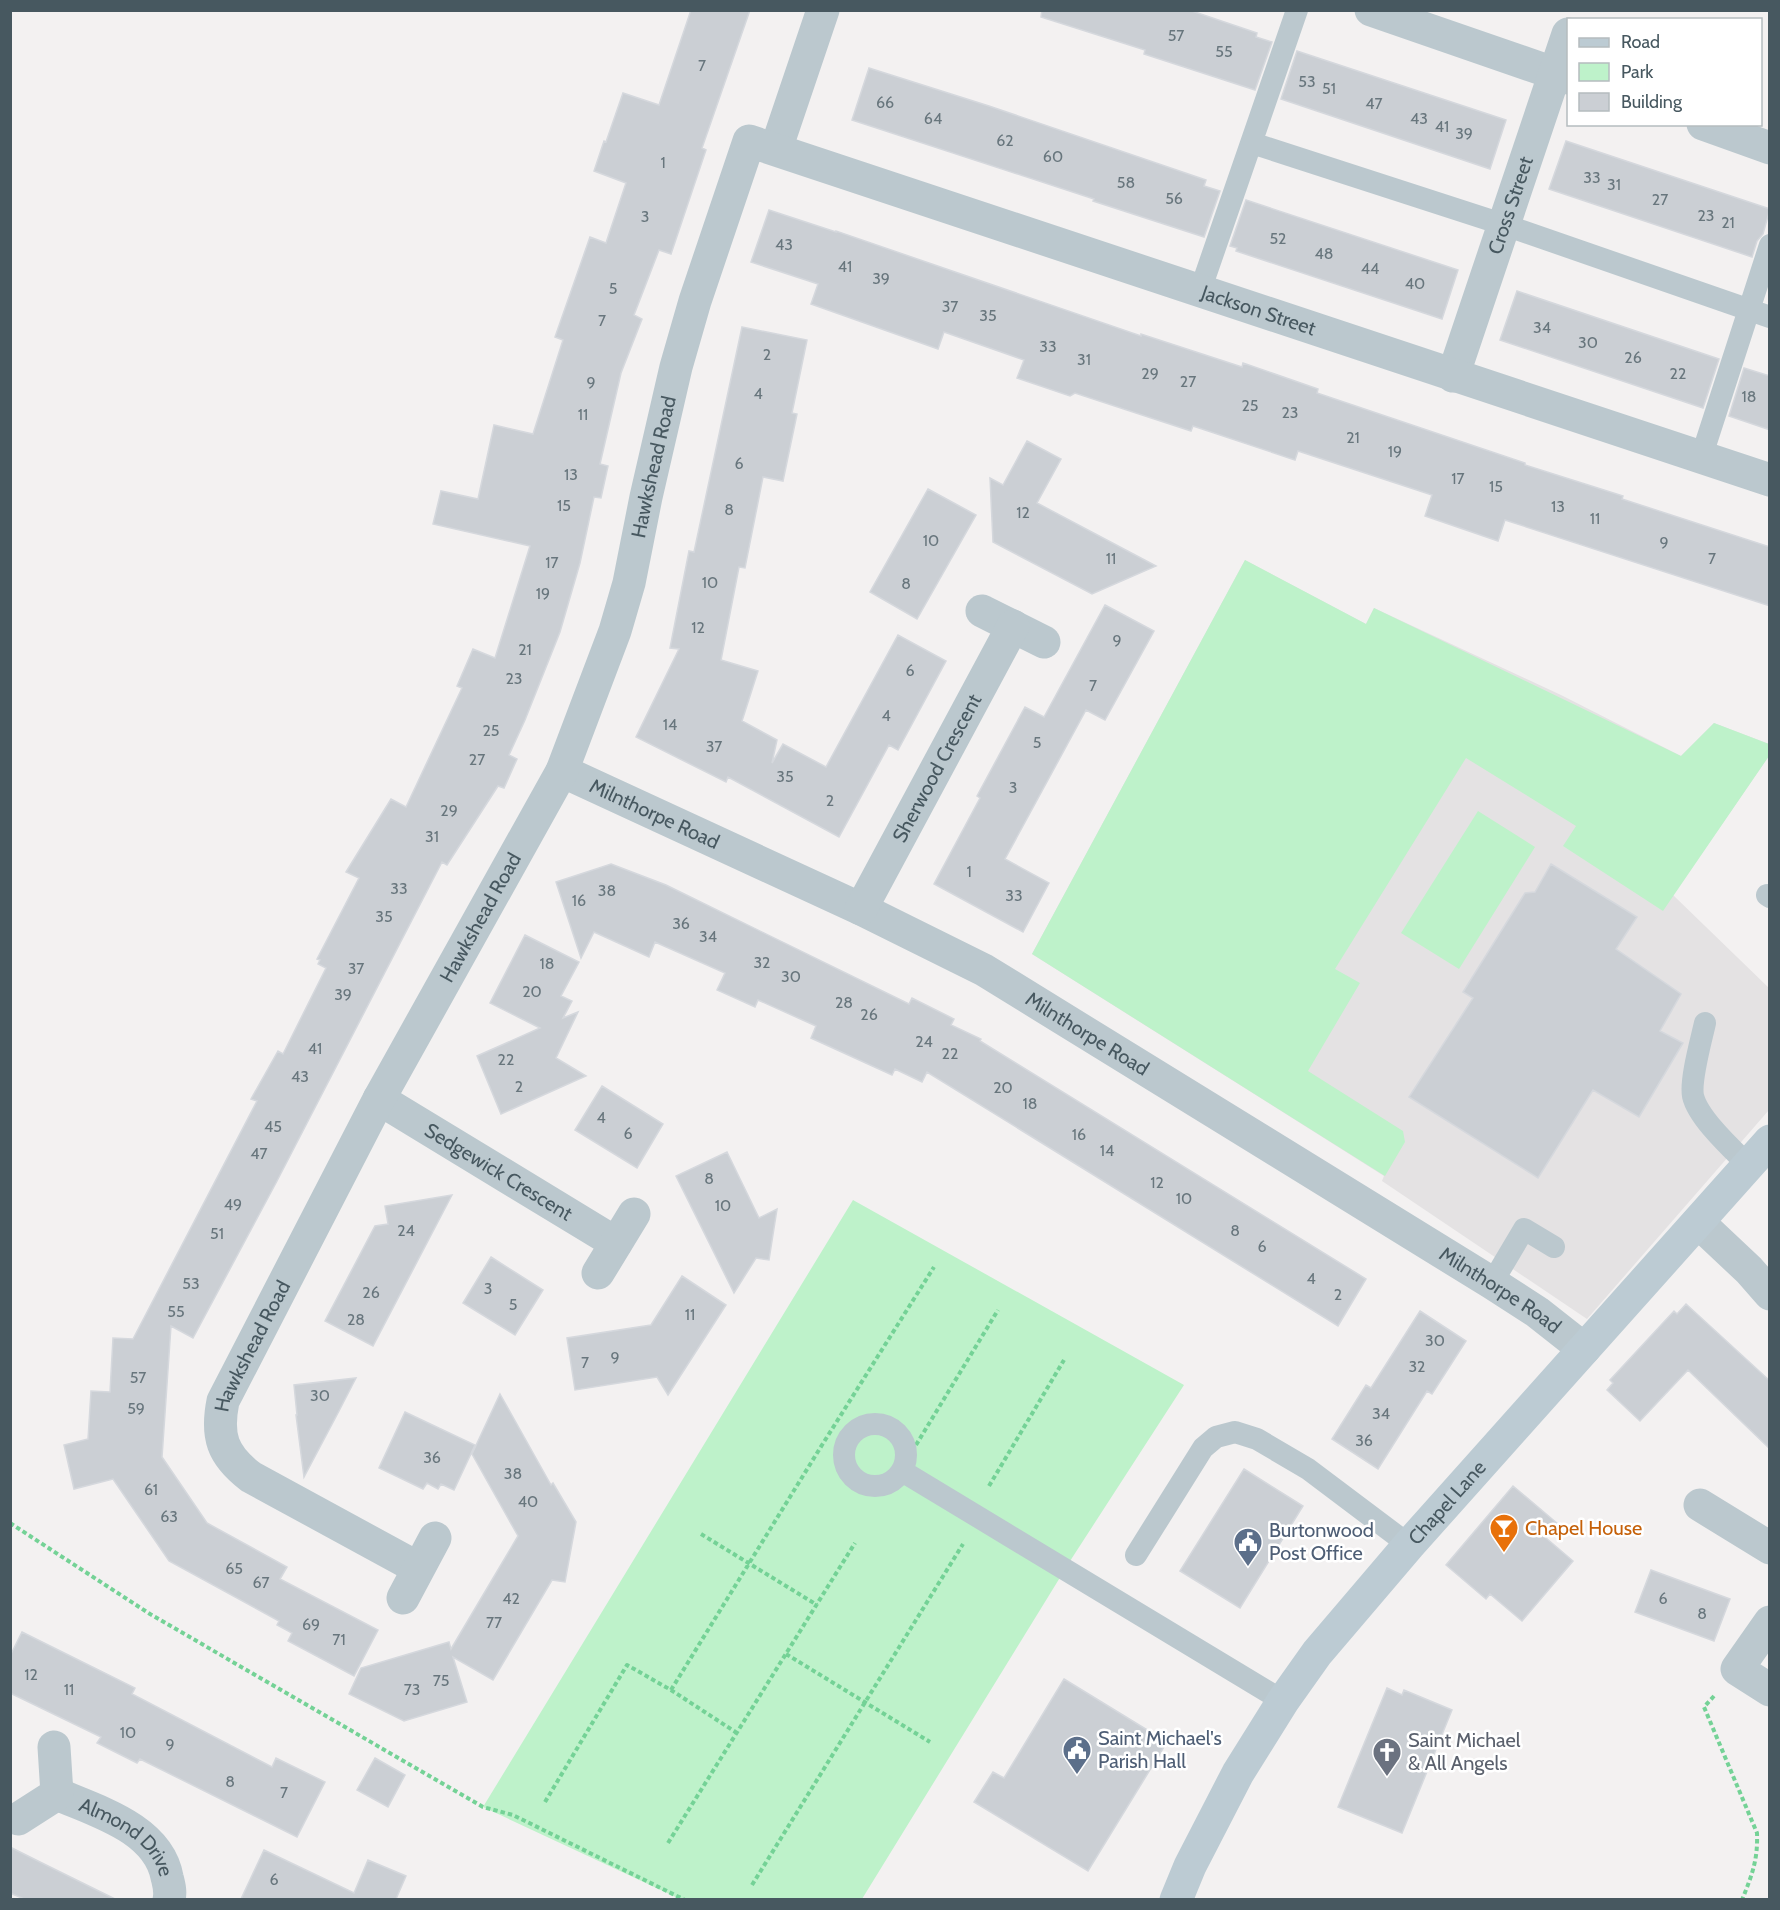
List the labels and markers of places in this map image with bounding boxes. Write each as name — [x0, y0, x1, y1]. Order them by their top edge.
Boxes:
bar icon: Chapel House — [1488, 1512, 1520, 1554]
place label: Chapel House — [1525, 1516, 1642, 1540]
place label: Burtonwood Post Office — [1269, 1518, 1374, 1565]
public building icon: Burtonwood Post Office — [1232, 1526, 1264, 1568]
place label: Saint Michael's Parish Hall — [1098, 1726, 1222, 1773]
place label: Saint Michael & All Angels — [1408, 1728, 1521, 1775]
public building icon: Saint Michael's Parish Hall — [1061, 1734, 1093, 1776]
church icon: Saint Michael & All Angels — [1371, 1736, 1403, 1778]

